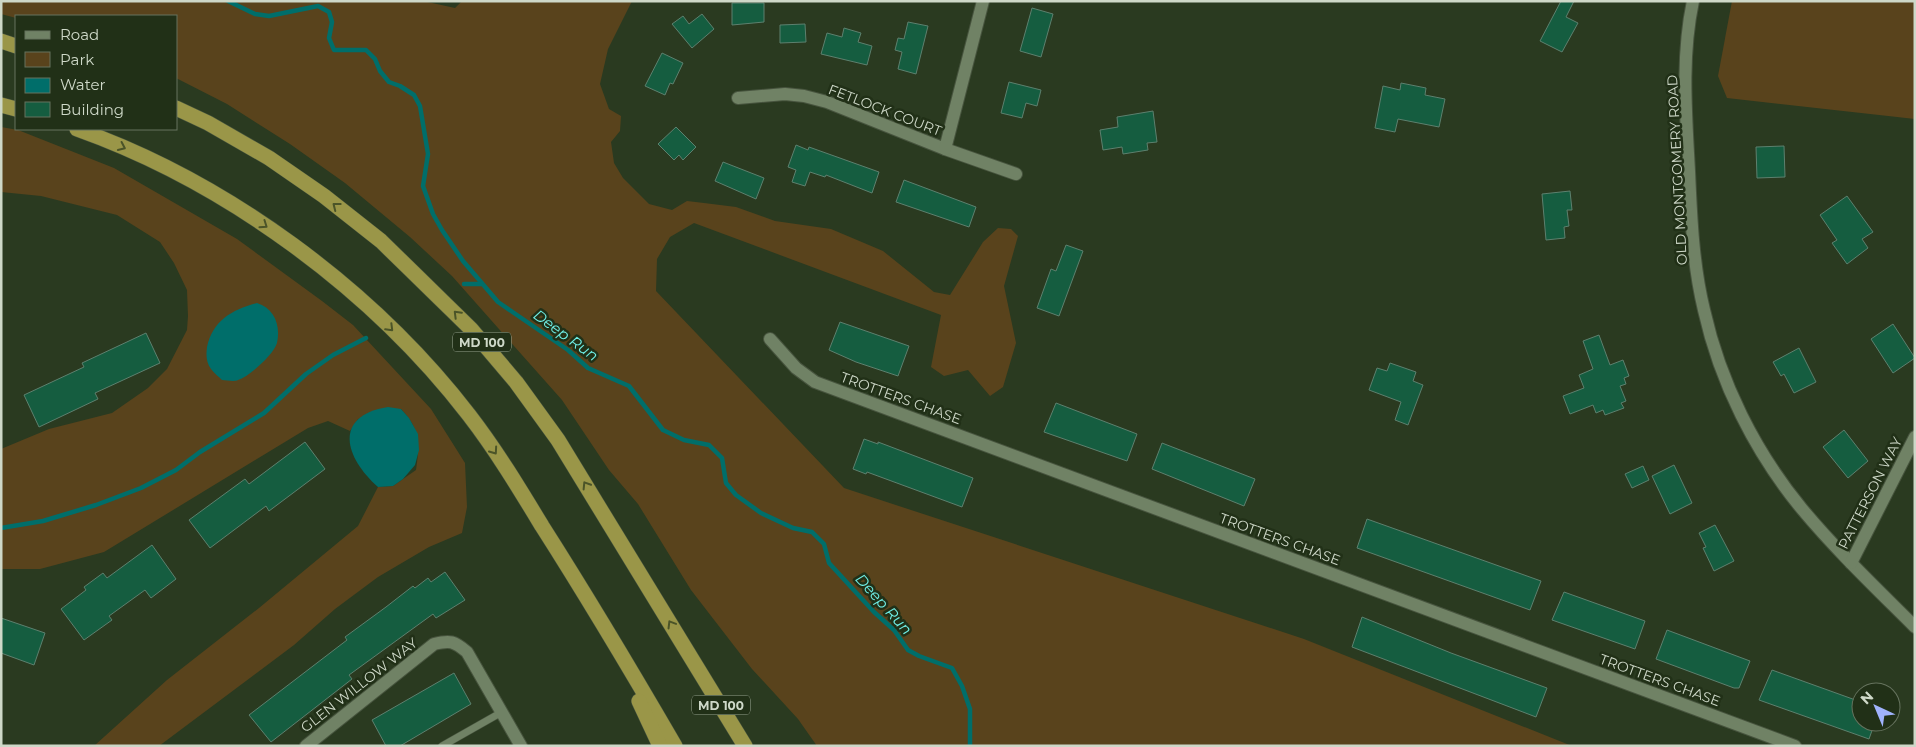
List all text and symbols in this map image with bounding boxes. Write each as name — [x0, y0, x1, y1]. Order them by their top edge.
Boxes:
legend — [15, 15, 178, 130]
text: Road — [60, 25, 99, 44]
text: Park — [60, 50, 94, 69]
street label: OLD MONTGOMERY ROAD — [1663, 74, 1691, 266]
text: Water — [60, 75, 106, 94]
street label: FETLOCK COURT — [826, 80, 944, 140]
text: Building — [60, 100, 124, 119]
one-way arrow — [117, 141, 126, 151]
one-way arrow — [333, 203, 342, 211]
one-way arrow — [258, 219, 268, 228]
water label: Deep Run — [530, 305, 602, 365]
one-way arrow — [454, 311, 463, 320]
one-way arrow — [384, 322, 393, 331]
road number: MD 100 — [453, 332, 511, 352]
street label: TROTTERS CHASE — [838, 368, 964, 428]
street label: PATTERSON WAY — [1834, 434, 1906, 552]
one-way arrow — [488, 446, 497, 455]
one-way arrow — [583, 481, 593, 490]
street label: TROTTERS CHASE — [1217, 509, 1343, 569]
water label: Deep Run — [852, 570, 916, 638]
one-way arrow — [668, 620, 678, 629]
street label: GLEN WILLOW WAY — [297, 634, 421, 736]
street label: TROTTERS CHASE — [1597, 650, 1723, 710]
north arrow — [1851, 682, 1901, 732]
text: N — [1857, 687, 1877, 708]
road number: MD 100 — [692, 696, 750, 714]

